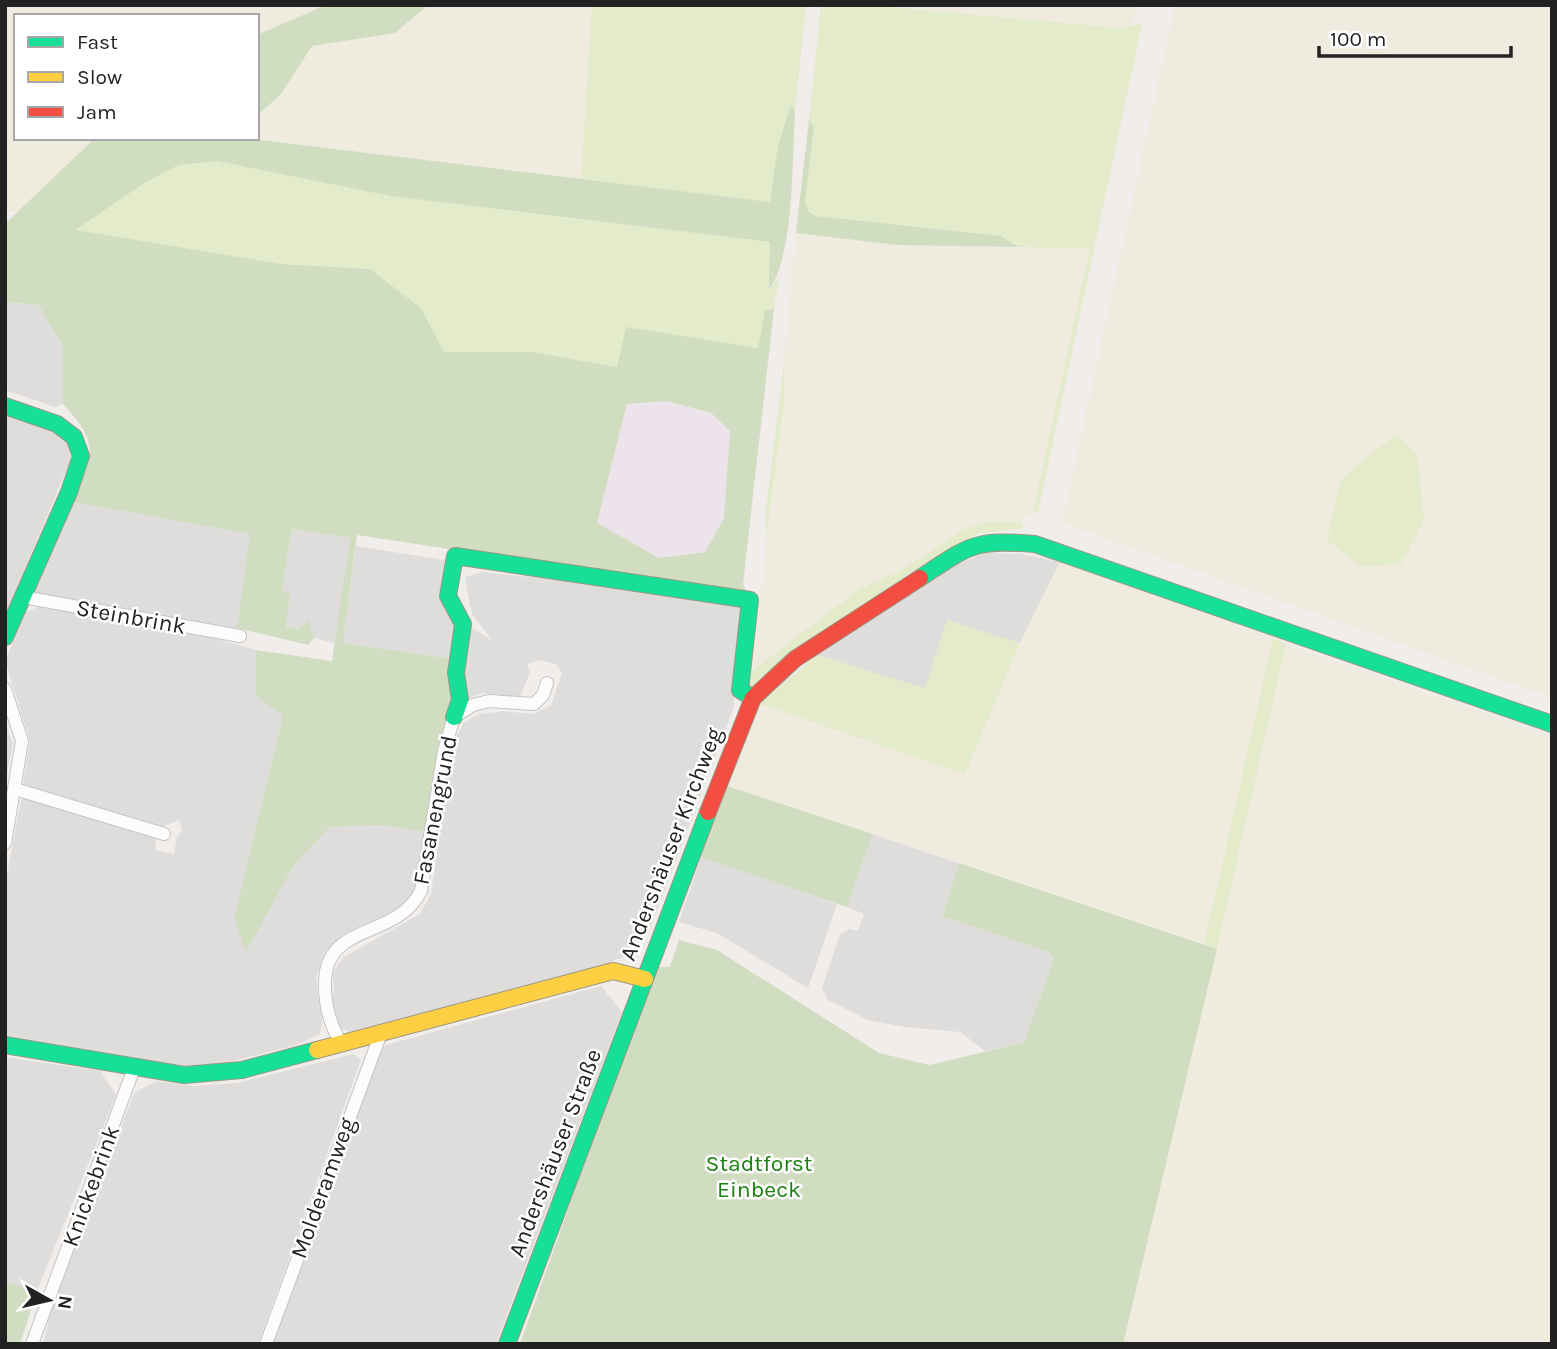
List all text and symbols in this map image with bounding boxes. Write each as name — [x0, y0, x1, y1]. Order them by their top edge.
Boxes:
legend — [14, 14, 259, 140]
scale bar — [1319, 14, 1512, 58]
text: 100 m — [1330, 27, 1387, 51]
text: Fast — [77, 30, 118, 54]
text: Slow — [77, 65, 122, 89]
text: Jam — [77, 100, 117, 124]
street label: Steinbrink — [74, 594, 188, 640]
street label: Andershäuser Kirchweg — [614, 724, 728, 964]
street label: Fasanengrund — [407, 733, 463, 887]
street label: Andershäuser Straße — [503, 1045, 607, 1261]
street label: Molderamweg — [285, 1114, 361, 1262]
street label: Knickebrink — [57, 1122, 125, 1250]
park label: Stadtforst Einbeck — [706, 1150, 813, 1203]
north arrow — [14, 1265, 84, 1335]
text: N — [53, 1294, 77, 1311]

